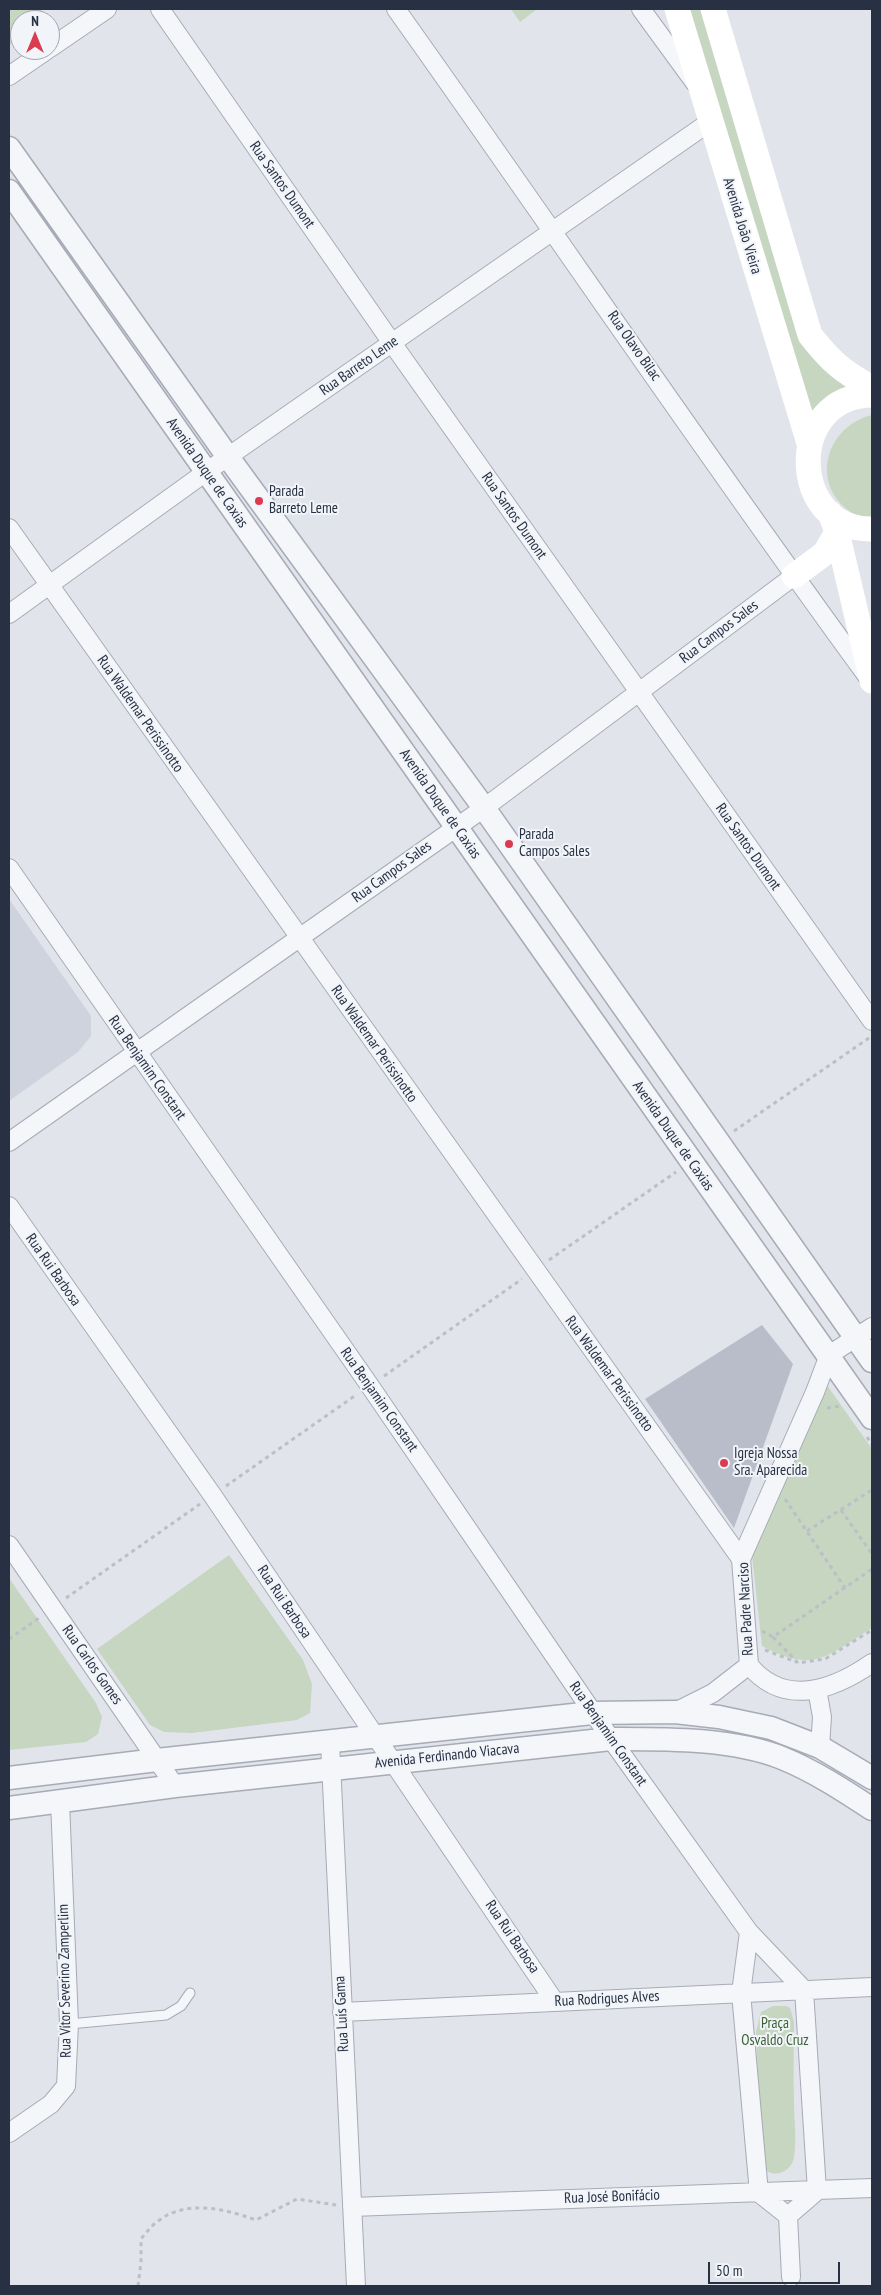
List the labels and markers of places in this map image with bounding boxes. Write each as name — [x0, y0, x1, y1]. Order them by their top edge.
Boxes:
place label: Parada Barreto Leme — [269, 483, 338, 518]
marker: Parada Barreto Leme — [253, 495, 265, 507]
place label: Parada Campos Sales — [519, 826, 590, 861]
marker: Parada Campos Sales — [503, 838, 515, 850]
place label: Igreja Nossa Sra. Aparecida — [734, 1445, 807, 1480]
marker: Igreja Nossa Sra. Aparecida — [718, 1457, 730, 1469]

